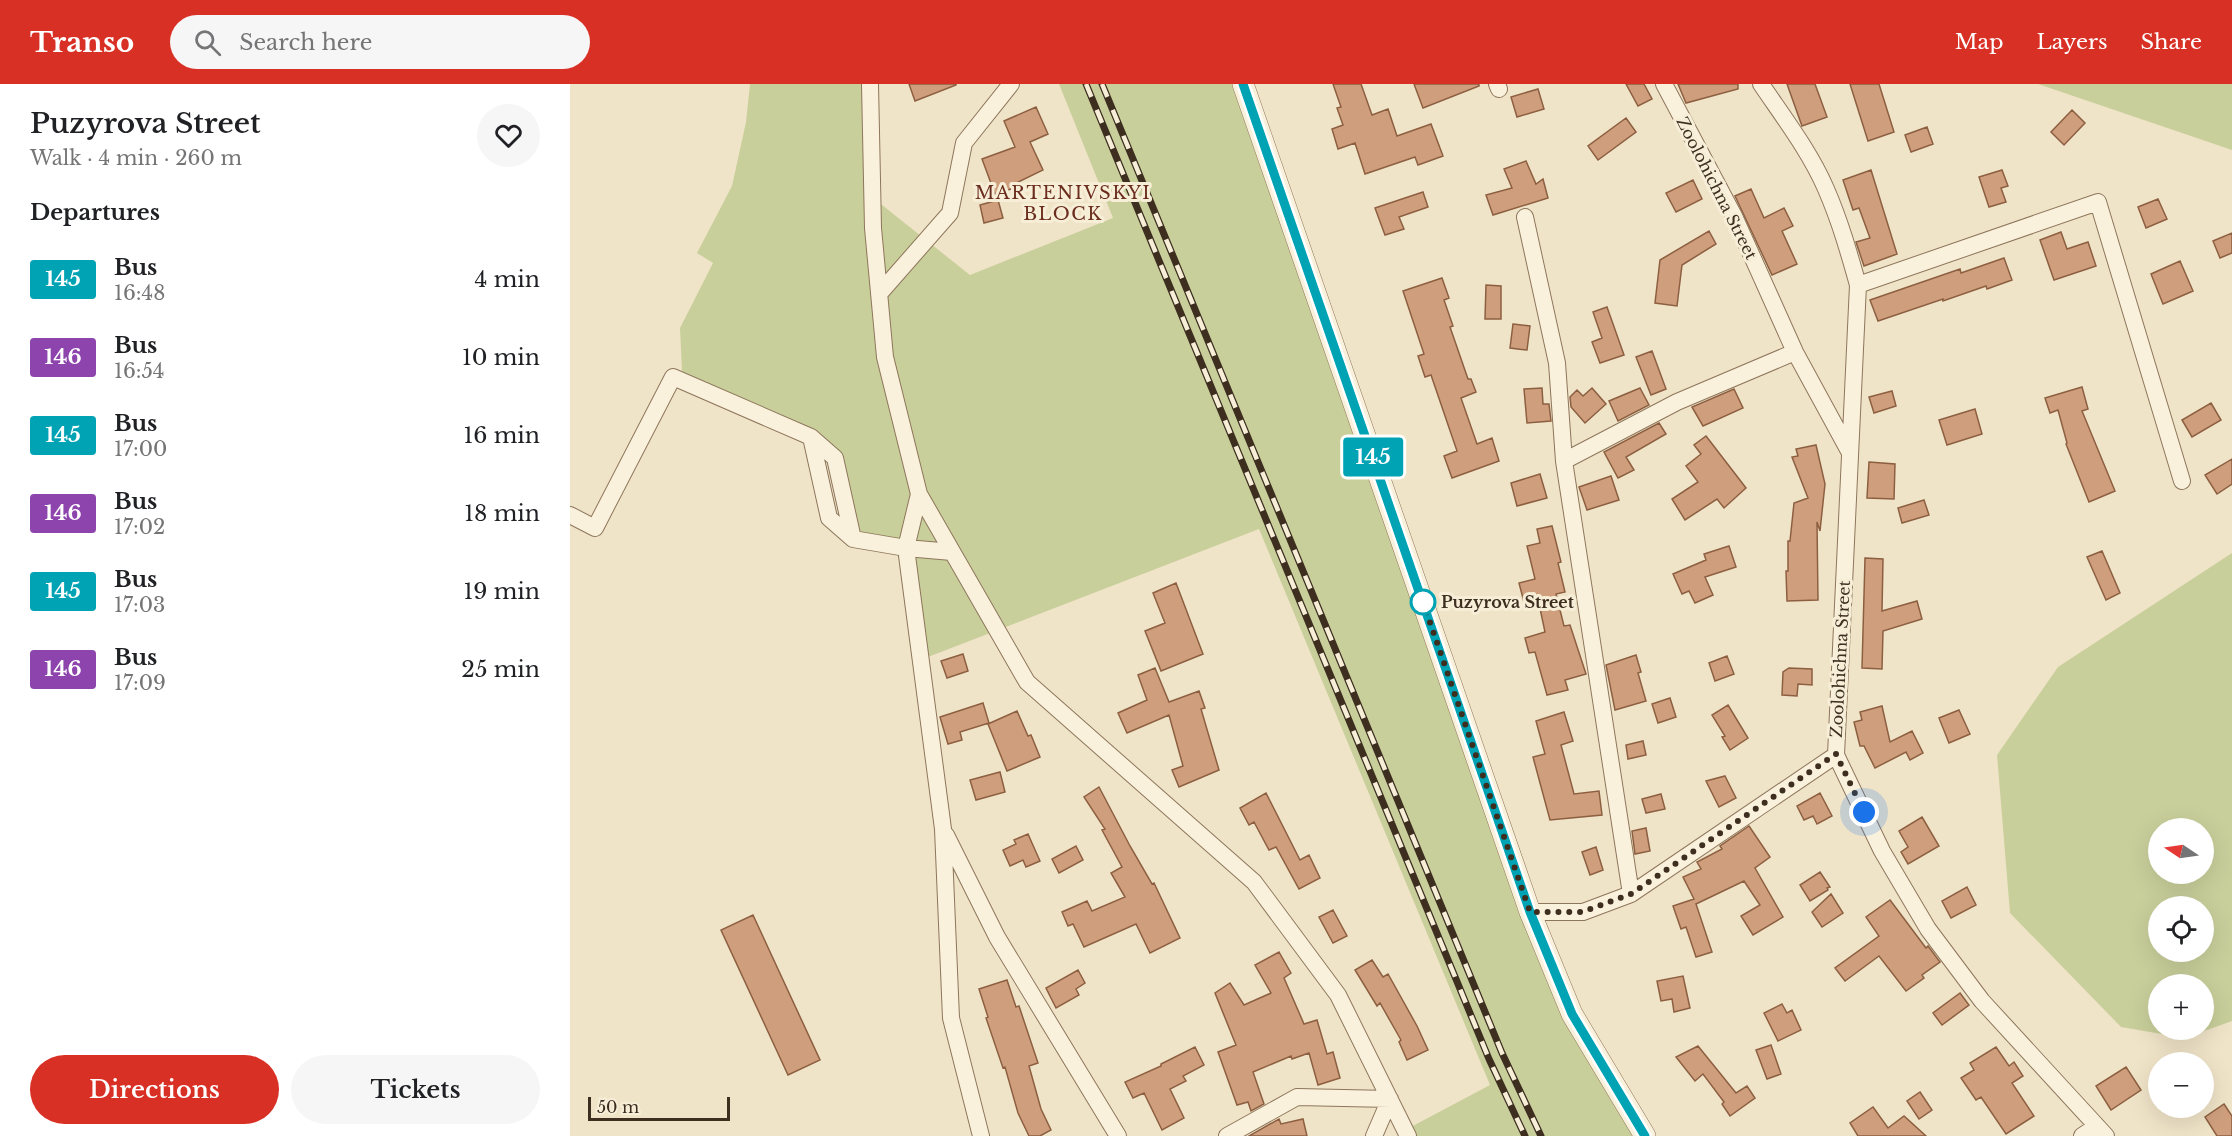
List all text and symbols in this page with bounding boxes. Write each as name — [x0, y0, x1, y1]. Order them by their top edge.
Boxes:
search box — [170, 15, 590, 69]
text: Transo — [30, 25, 134, 60]
icon: search — [191, 26, 224, 59]
text: Search here — [239, 29, 372, 56]
text: Map — [1955, 29, 2004, 55]
text: Layers — [2037, 29, 2108, 55]
text: Share — [2141, 29, 2202, 55]
button: heart — [477, 104, 540, 167]
text: Puzyrova Street — [30, 106, 261, 141]
street label: Zoolohichna Street — [1672, 113, 1762, 263]
text: Walk · 4 min · 260 m — [30, 146, 242, 170]
district label: MARTENIVSKYI BLOCK — [975, 182, 1151, 225]
text: Departures — [30, 199, 160, 226]
text: Bus — [114, 254, 157, 281]
text: 145 — [45, 266, 81, 292]
text: 4 min — [475, 266, 540, 293]
text: 16:48 — [114, 281, 165, 305]
text: Bus — [114, 332, 157, 359]
text: 146 — [44, 344, 82, 370]
text: 10 min — [462, 344, 540, 371]
text: 16:54 — [114, 359, 165, 383]
text: Bus — [114, 410, 157, 437]
text: 145 — [45, 422, 81, 448]
text: 16 min — [463, 422, 540, 449]
text: 17:00 — [114, 437, 167, 461]
line badge: 145 — [1338, 438, 1408, 476]
text: 145 — [1355, 444, 1391, 470]
text: Bus — [114, 488, 157, 515]
text: 146 — [44, 500, 82, 526]
text: 18 min — [464, 500, 540, 527]
text: 17:02 — [114, 515, 165, 539]
text: Bus — [114, 566, 157, 593]
text: 145 — [45, 578, 81, 604]
text: 19 min — [463, 578, 540, 605]
street label: Zoolohichna Street — [1826, 580, 1854, 738]
marker: Puzyrova Street — [1410, 589, 1436, 615]
place label: Puzyrova Street — [1441, 592, 1575, 612]
text: 17:03 — [114, 593, 165, 617]
text: Bus — [114, 644, 157, 671]
text: 146 — [44, 656, 82, 682]
text: 25 min — [461, 656, 540, 683]
text: 17:09 — [114, 671, 166, 695]
your location — [1849, 797, 1879, 827]
north arrow — [2148, 818, 2214, 884]
map controls — [2148, 818, 2214, 1118]
button: locate — [2148, 896, 2214, 962]
button: + — [2148, 974, 2214, 1040]
button: − — [2148, 1052, 2214, 1118]
button: Directions — [30, 1055, 279, 1124]
button: Tickets — [291, 1055, 540, 1124]
scale bar — [588, 1094, 730, 1122]
text: 50 m — [597, 1097, 639, 1117]

